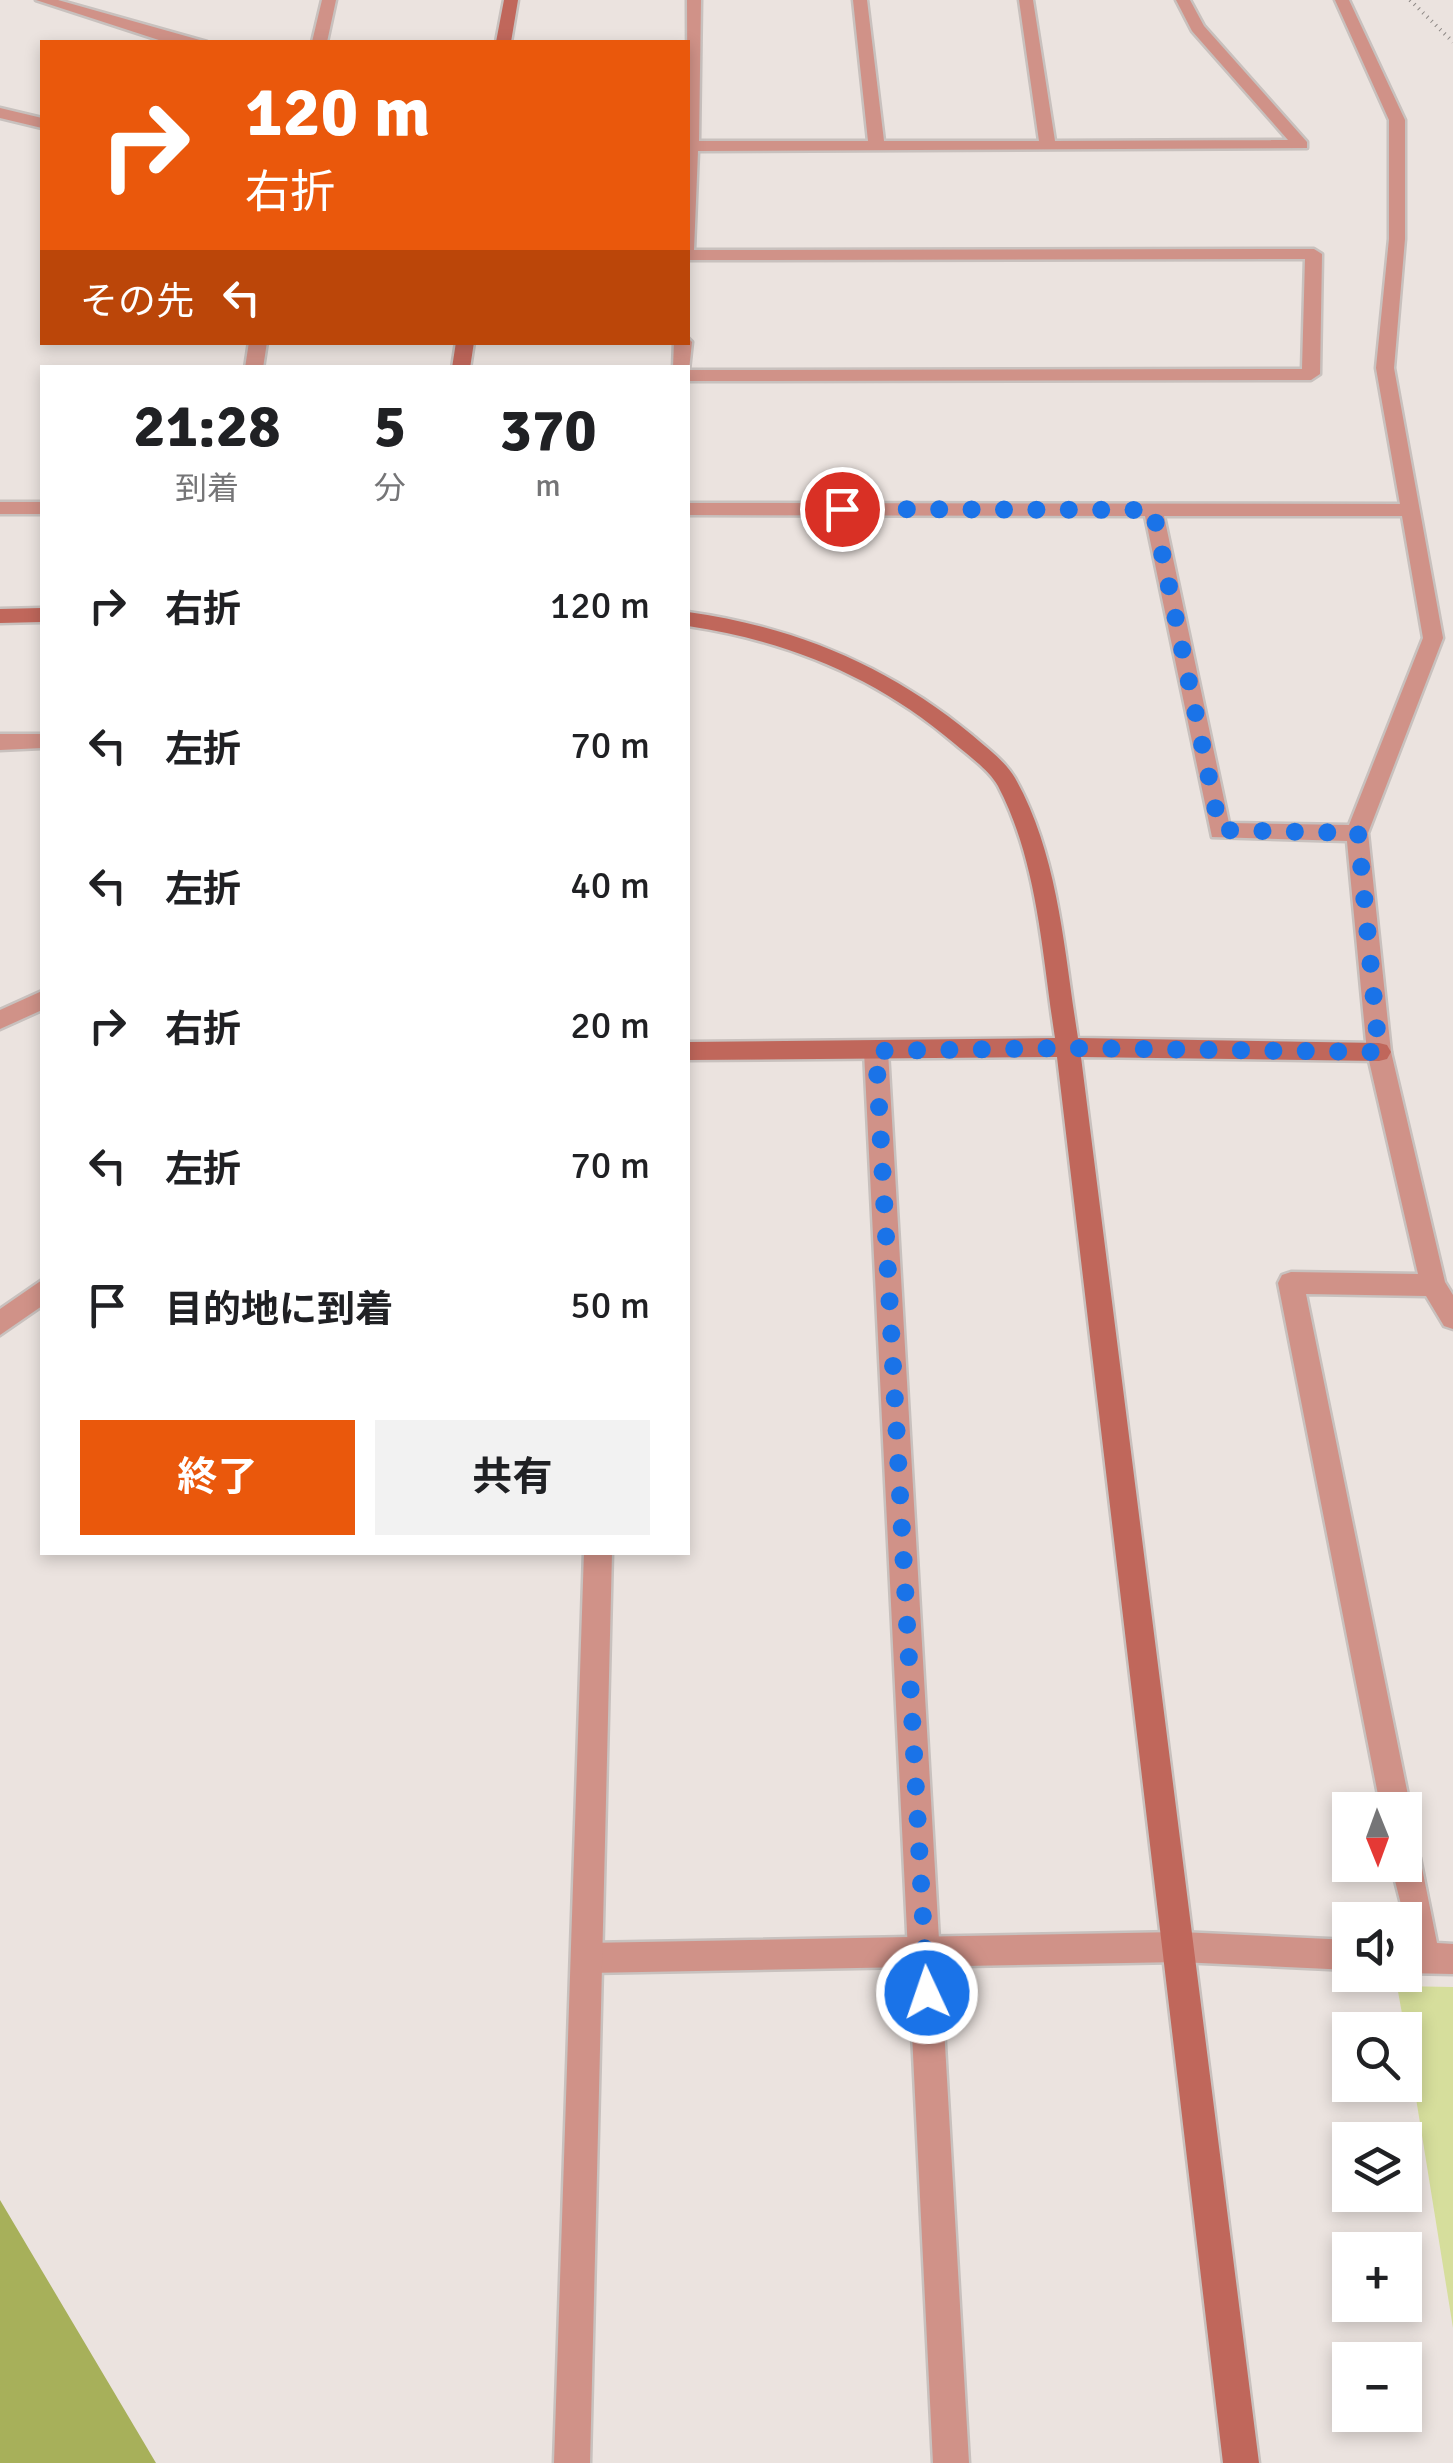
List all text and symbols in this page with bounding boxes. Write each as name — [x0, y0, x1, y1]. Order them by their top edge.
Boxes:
text: 120 m — [245, 69, 430, 155]
icon: right — [80, 80, 210, 210]
text: 右折 — [245, 165, 335, 220]
icon: left — [214, 270, 269, 325]
text: その先 — [80, 278, 194, 325]
text: 21:28 — [133, 390, 281, 464]
text: 5 — [374, 390, 406, 464]
text: 370 — [499, 394, 597, 468]
text: m — [535, 466, 561, 505]
pin — [800, 467, 885, 552]
text: 到着 — [175, 469, 239, 508]
text: 分 — [374, 469, 406, 508]
icon: arrive — [815, 482, 870, 537]
icon: right — [80, 578, 135, 633]
text: 120 m — [550, 582, 650, 629]
text: 右折 — [165, 586, 241, 633]
icon: left — [80, 718, 135, 773]
text: 70 m — [570, 722, 650, 769]
text: 左折 — [165, 726, 241, 773]
icon: left — [80, 858, 135, 913]
text: 40 m — [570, 862, 650, 909]
text: 左折 — [165, 866, 241, 913]
icon: right — [80, 998, 135, 1053]
text: 20 m — [570, 1002, 650, 1049]
text: 右折 — [165, 1006, 241, 1053]
icon: left — [80, 1138, 135, 1193]
text: 70 m — [570, 1142, 650, 1189]
text: 左折 — [165, 1146, 241, 1193]
icon: arrive — [80, 1278, 135, 1333]
text: 50 m — [570, 1282, 650, 1329]
text: 目的地に到着 — [165, 1286, 393, 1333]
button: 終了 — [80, 1420, 355, 1535]
button: 共有 — [375, 1420, 650, 1535]
north arrow — [1332, 1792, 1422, 1882]
map controls — [1332, 1792, 1422, 2432]
button: sound — [1332, 1902, 1422, 1992]
position arrow — [875, 1941, 979, 2045]
button: search — [1332, 2012, 1422, 2102]
button: layers — [1332, 2122, 1422, 2212]
button: + — [1332, 2232, 1422, 2322]
button: − — [1332, 2342, 1422, 2432]

